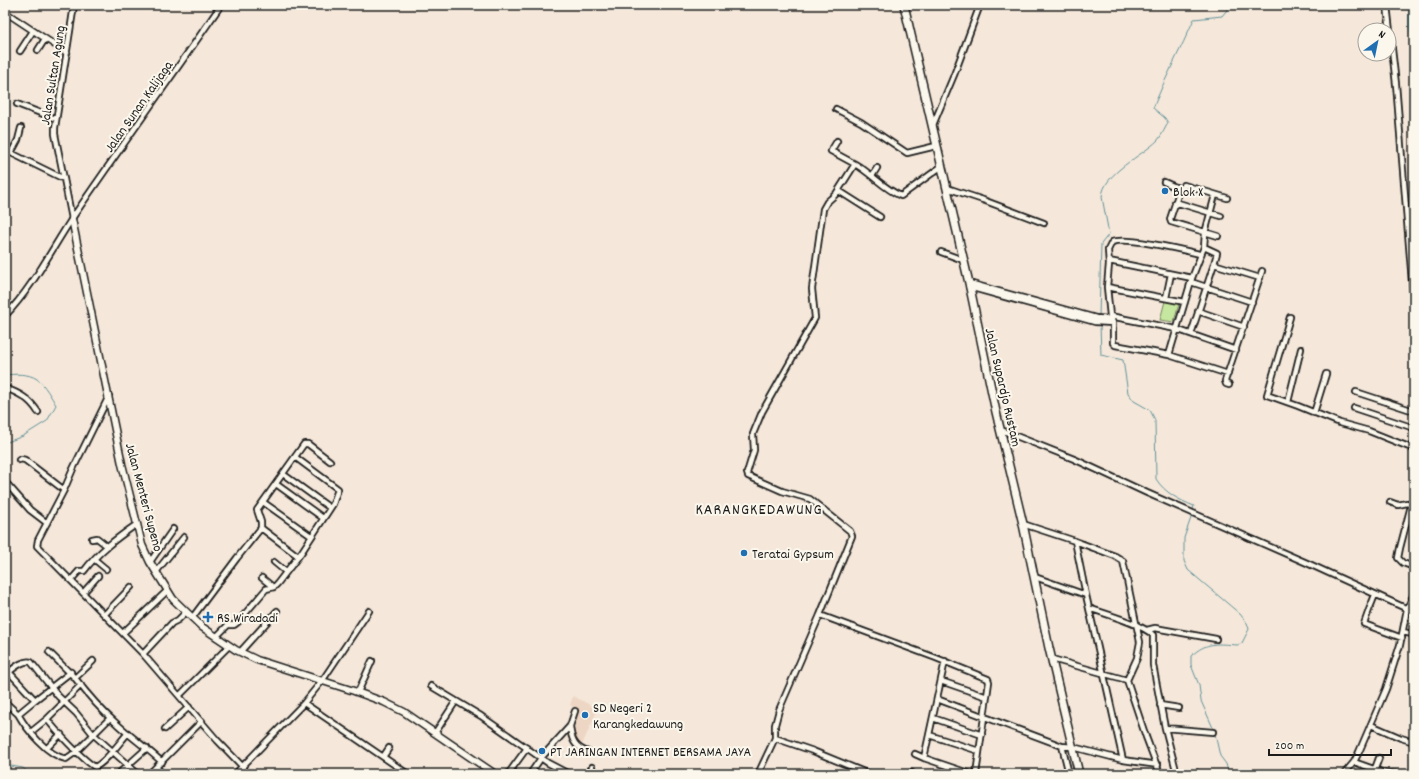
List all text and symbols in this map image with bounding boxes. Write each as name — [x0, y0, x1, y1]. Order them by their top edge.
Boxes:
north arrow — [1357, 22, 1397, 62]
street label: Jalan Sultan Agung — [36, 24, 72, 127]
text: N — [1375, 27, 1388, 44]
street label: Jalan Sunan Kalijaga — [100, 57, 179, 157]
place label: Blok X — [1173, 183, 1203, 203]
marker: Blok X — [1160, 186, 1170, 196]
street label: Jalan Supardjo Rustam — [979, 326, 1025, 449]
street label: Jalan Menteri Supeno — [119, 441, 167, 554]
district label: KARANGKEDAWUNG — [695, 499, 823, 522]
place label: Teratai Gypsum — [752, 545, 834, 565]
marker: Teratai Gypsum — [739, 548, 749, 558]
place label: RS Wiradadi — [217, 609, 278, 629]
marker: RS Wiradadi — [202, 611, 214, 623]
place label: SD Negeri 2 Karangkedawung — [593, 699, 683, 735]
marker: SD Negeri 2 Karangkedawung — [580, 710, 590, 720]
scale bar — [1269, 731, 1391, 757]
text: 200 m — [1275, 738, 1304, 755]
place label: PT JARINGAN INTERNET BERSAMA JAYA — [550, 743, 751, 763]
marker: PT JARINGAN INTERNET BERSAMA JAYA — [537, 746, 547, 756]

